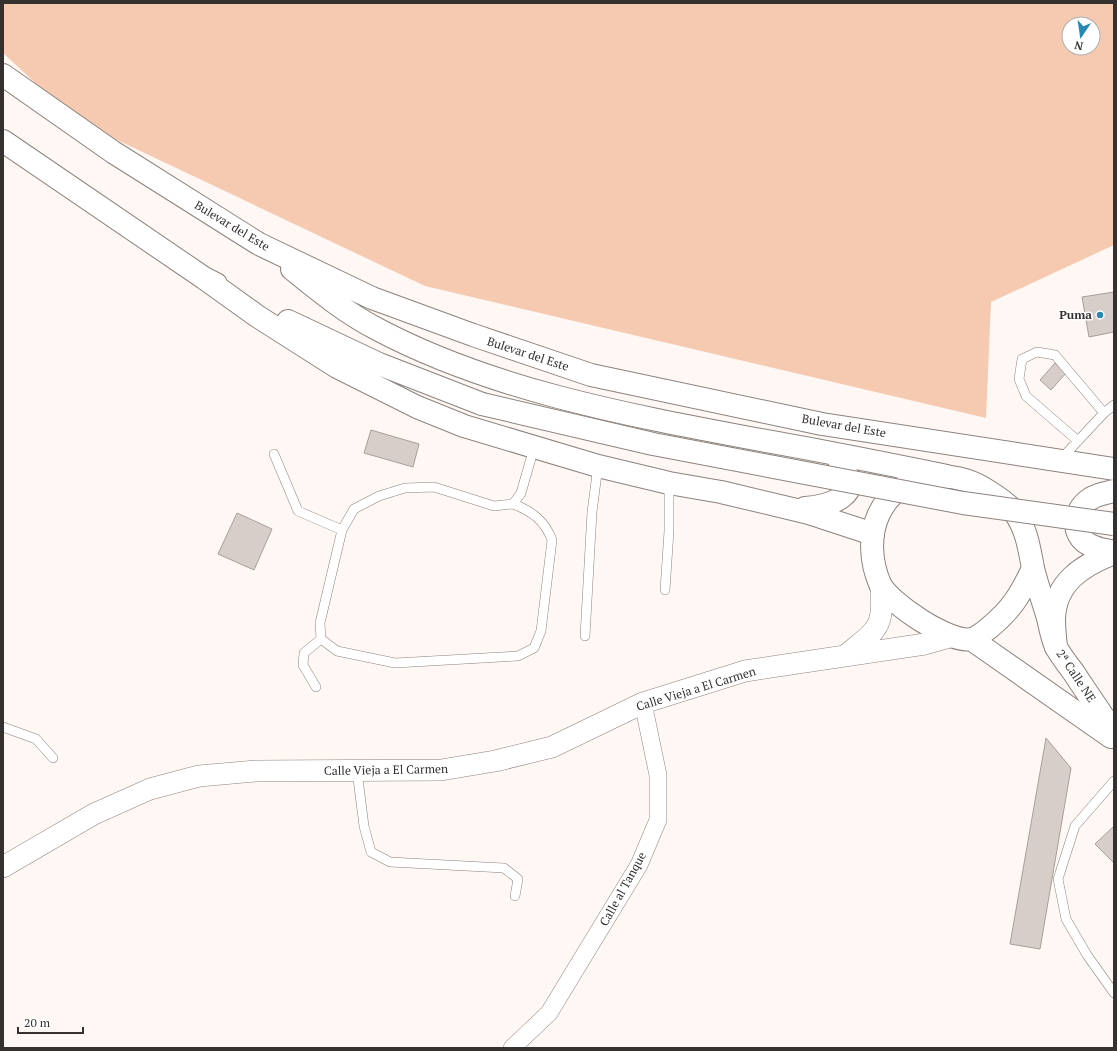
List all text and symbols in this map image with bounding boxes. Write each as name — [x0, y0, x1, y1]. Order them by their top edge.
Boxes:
north arrow — [1061, 16, 1101, 56]
text: N — [1072, 38, 1084, 54]
street label: Bulevar del Este — [192, 197, 273, 254]
place label: Puma — [1059, 307, 1092, 322]
marker: Puma — [1095, 310, 1105, 320]
street label: Bulevar del Este — [485, 333, 571, 374]
street label: Bulevar del Este — [801, 411, 887, 440]
street label: 2ª Calle NE — [1053, 647, 1099, 705]
street label: Calle Vieja a El Carmen — [634, 663, 757, 714]
street label: Calle Vieja a El Carmen — [324, 761, 448, 778]
street label: Calle al Tanque — [596, 849, 649, 928]
scale bar — [18, 1009, 83, 1035]
text: 20 m — [24, 1015, 51, 1030]

